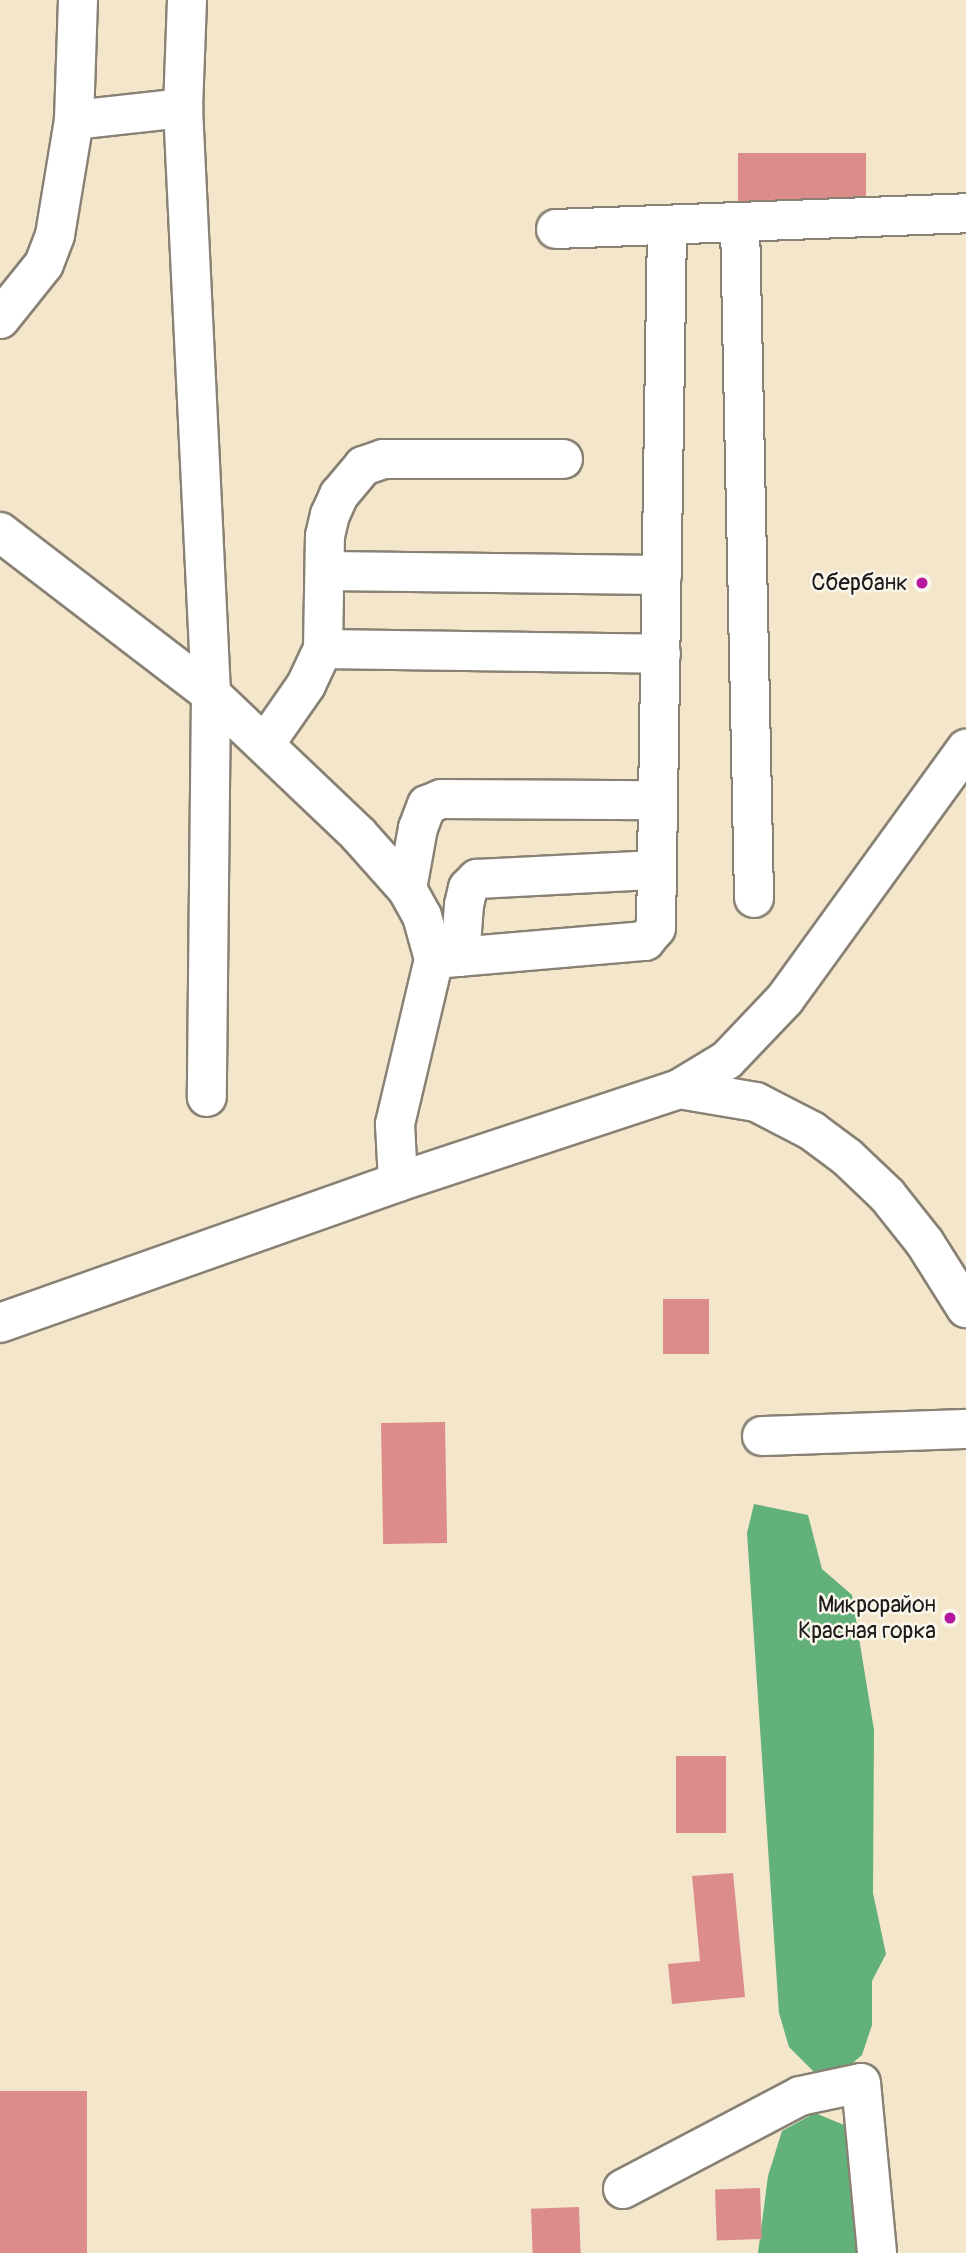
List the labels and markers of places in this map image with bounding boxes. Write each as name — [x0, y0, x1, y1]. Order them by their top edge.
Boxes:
place label: Сбербанк — [811, 569, 908, 597]
marker: Сбербанк — [914, 575, 930, 591]
place label: Микрорайон Красная горка — [798, 1591, 936, 1645]
marker: Микрорайон Красная горка — [942, 1610, 958, 1626]

